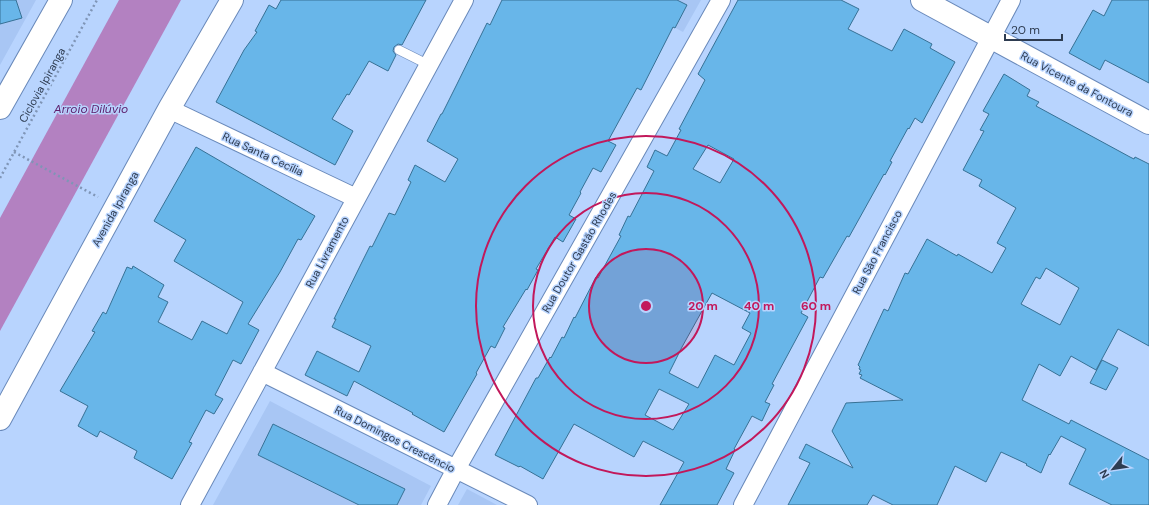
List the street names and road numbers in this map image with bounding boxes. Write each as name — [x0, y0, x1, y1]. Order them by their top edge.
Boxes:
street label: Ciclovia Ipiranga — [16, 45, 68, 125]
street label: Rua Vicente da Fontoura — [1018, 48, 1136, 120]
street label: Rua Santa Cecília — [220, 129, 306, 179]
street label: Avenida Ipiranga — [89, 169, 141, 249]
street label: Rua Doutor Gastão Rhodes — [539, 189, 619, 315]
street label: Rua São Francisco — [849, 208, 905, 296]
street label: Rua Livramento — [302, 214, 352, 290]
street label: Rua Domingos Crescêncio — [332, 403, 458, 475]

